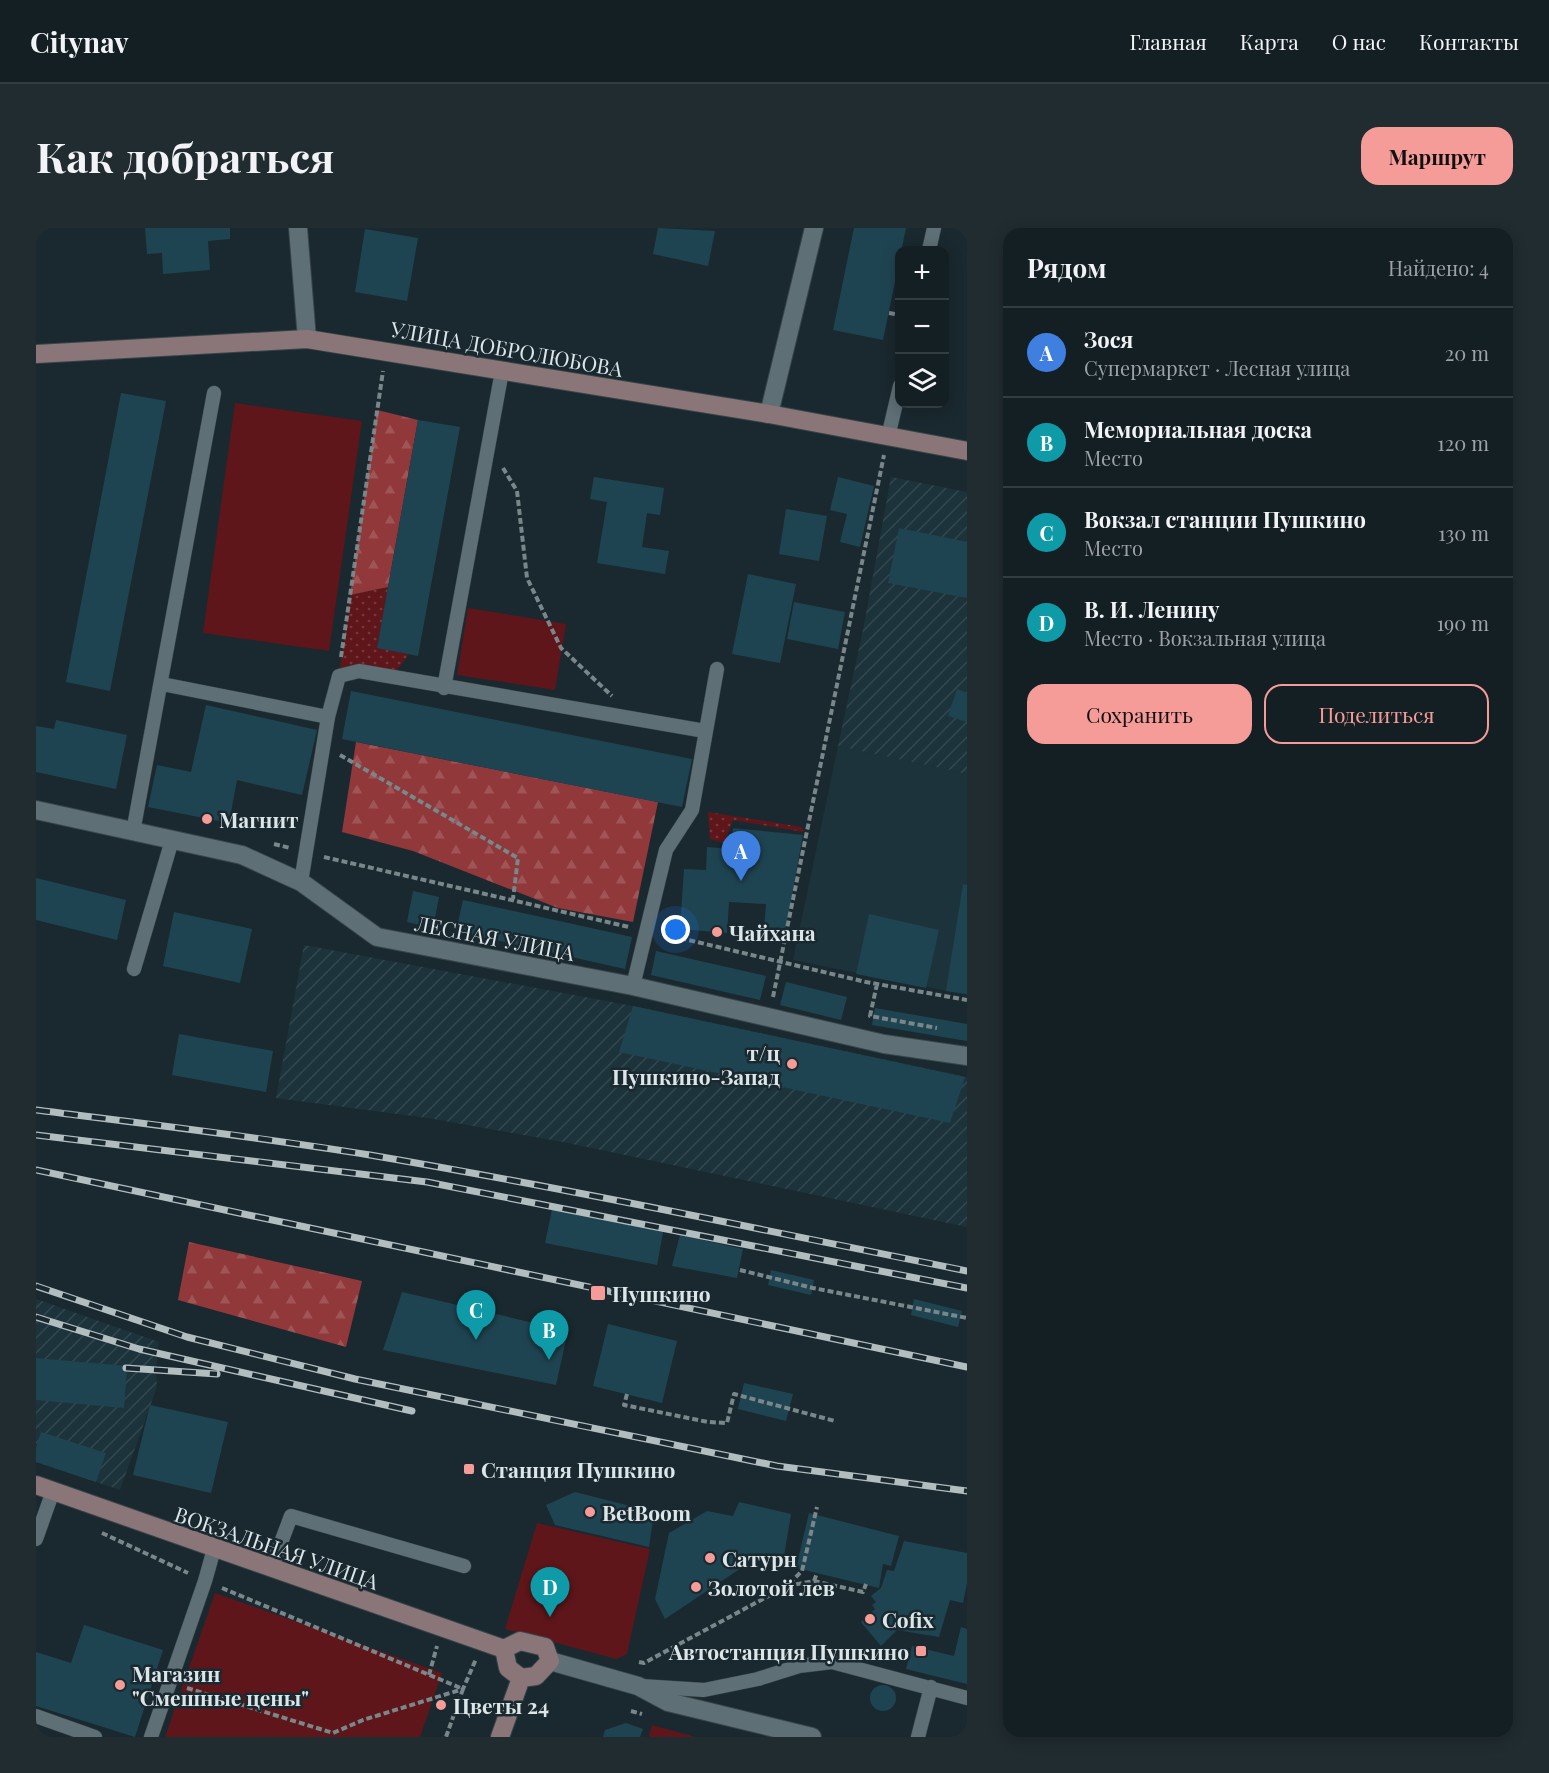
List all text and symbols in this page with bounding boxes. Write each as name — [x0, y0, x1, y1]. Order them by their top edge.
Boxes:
text: Citynav — [30, 23, 129, 60]
text: Главная — [1129, 27, 1207, 55]
text: Карта — [1240, 27, 1299, 55]
text: О нас — [1332, 27, 1386, 55]
text: Контакты — [1419, 27, 1519, 55]
button: Маршрут — [1361, 127, 1513, 185]
text: Как добраться — [36, 128, 335, 184]
map controls — [895, 246, 949, 408]
button: + — [895, 246, 949, 300]
text: Рядом — [1027, 250, 1106, 285]
text: Найдено: 4 — [1388, 254, 1489, 281]
button: − — [895, 300, 949, 354]
street label: УЛИЦА ДОБРОЛЮБОВА — [388, 314, 626, 382]
text: Зося — [1084, 324, 1133, 354]
text: A — [1040, 339, 1053, 366]
text: 20 m — [1445, 339, 1489, 366]
button: layers — [895, 354, 949, 408]
text: Супермаркет · Лесная улица — [1084, 354, 1350, 381]
text: Мемориальная доска — [1084, 414, 1312, 444]
text: B — [1040, 429, 1053, 456]
text: 120 m — [1437, 429, 1489, 456]
text: Место — [1084, 444, 1143, 471]
text: Вокзал станции Пушкино — [1084, 504, 1366, 534]
text: C — [1039, 519, 1054, 546]
text: 130 m — [1438, 519, 1489, 546]
text: Место — [1084, 534, 1143, 561]
text: В. И. Ленину — [1084, 594, 1219, 624]
text: D — [1039, 609, 1054, 636]
text: 190 m — [1437, 609, 1489, 636]
text: Место · Вокзальная улица — [1084, 624, 1326, 651]
button: Сохранить — [1027, 684, 1252, 744]
button: Поделиться — [1264, 684, 1489, 744]
place label: Магнит — [219, 805, 298, 833]
marker: Магнит — [200, 812, 214, 826]
pin: A — [722, 832, 760, 881]
street label: ЛЕСНАЯ УЛИЦА — [412, 908, 578, 966]
your location — [661, 915, 690, 944]
place label: Чайхана — [729, 918, 816, 946]
marker: Чайхана — [710, 925, 724, 939]
place label: т/ц Пушкино-Запад — [612, 1038, 780, 1090]
marker: т/ц Пушкино-Запад — [785, 1057, 799, 1071]
place label: Пушкино — [612, 1279, 711, 1307]
marker: Пушкино — [589, 1284, 607, 1302]
pin: C — [456, 1290, 496, 1340]
pin: B — [530, 1310, 568, 1360]
place label: Станция Пушкино — [481, 1455, 676, 1483]
marker: Станция Пушкино — [462, 1462, 476, 1476]
place label: BetBoom — [602, 1498, 691, 1526]
street label: ВОКЗАЛЬНАЯ УЛИЦА — [171, 1499, 383, 1595]
marker: BetBoom — [583, 1505, 597, 1519]
place label: Сатурн — [722, 1544, 797, 1572]
marker: Сатурн — [703, 1551, 717, 1565]
pin: D — [530, 1568, 570, 1617]
place label: Золотой лев — [708, 1573, 835, 1601]
marker: Золотой лев — [689, 1580, 703, 1594]
place label: Cofix — [882, 1605, 935, 1633]
marker: Cofix — [863, 1612, 877, 1626]
place label: Автостанция Пушкино — [668, 1637, 909, 1665]
marker: Автостанция Пушкино — [914, 1644, 928, 1658]
place label: Магазин "Смешные цены" — [132, 1659, 309, 1711]
marker: Магазин "Смешные цены" — [113, 1678, 127, 1692]
place label: Цветы 24 — [453, 1691, 549, 1719]
marker: Цветы 24 — [434, 1698, 448, 1712]

